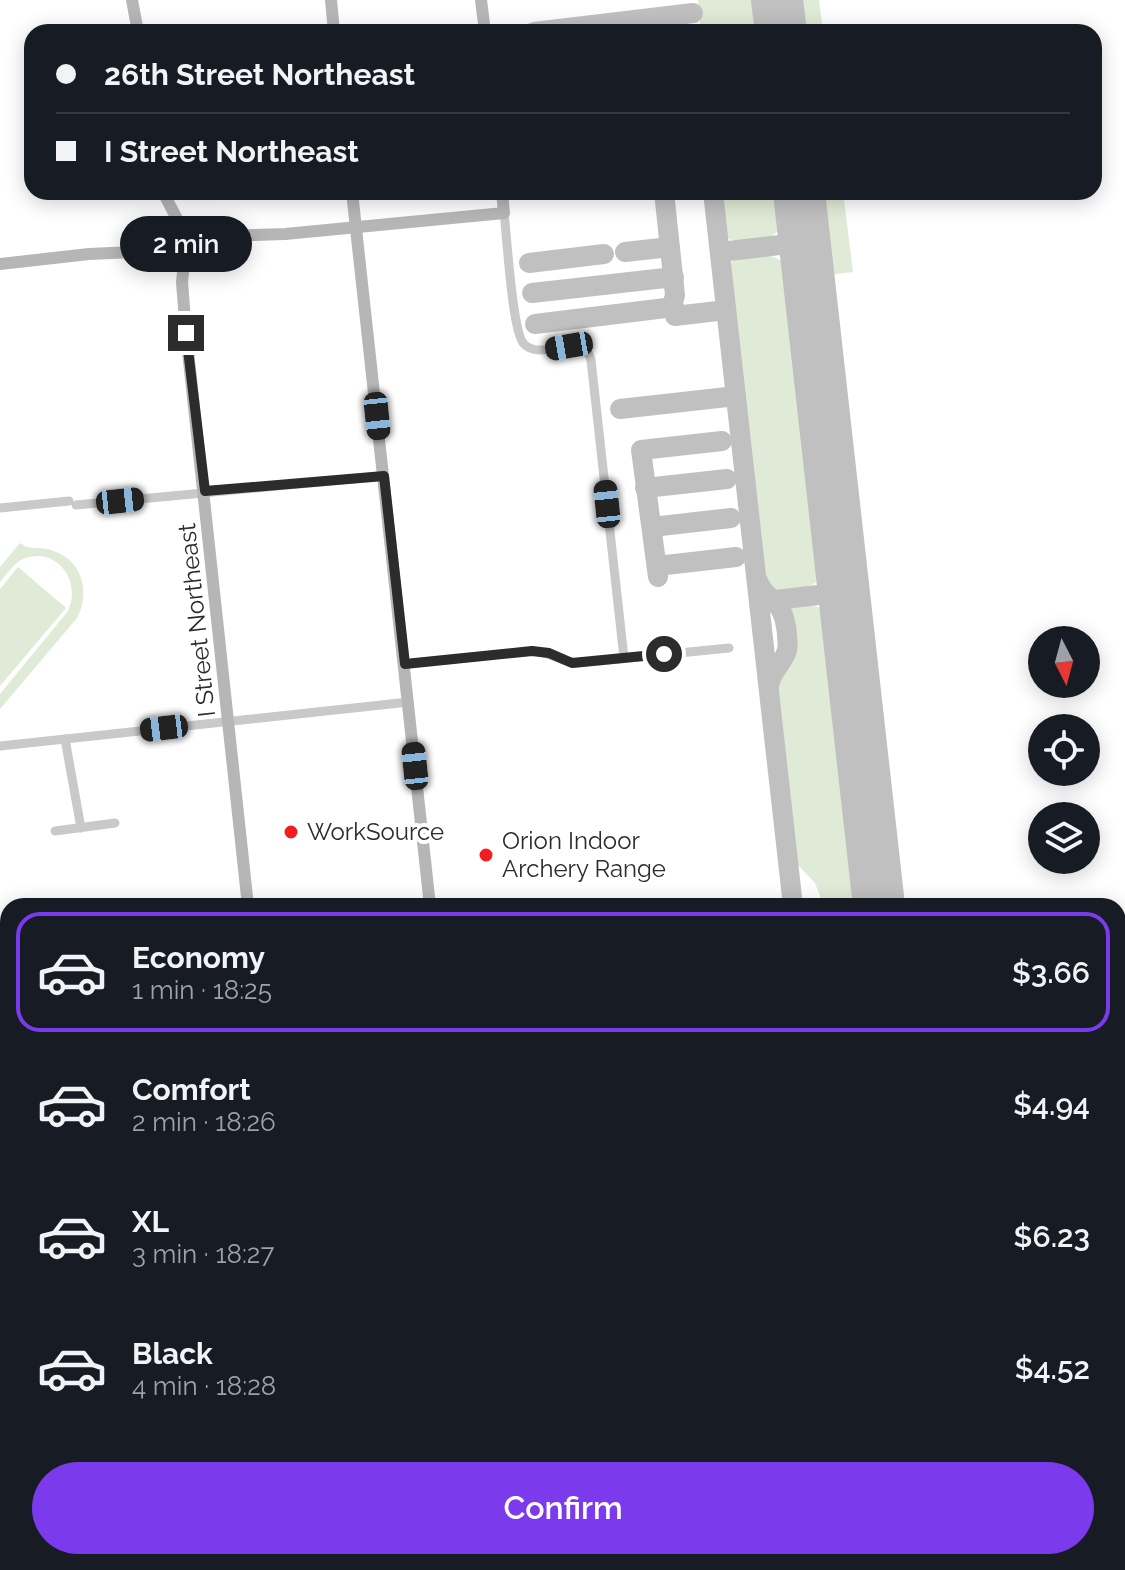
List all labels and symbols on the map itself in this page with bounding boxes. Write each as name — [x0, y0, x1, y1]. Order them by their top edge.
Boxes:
callout: 2 min — [120, 217, 252, 273]
route end — [168, 315, 204, 351]
car — [543, 330, 595, 362]
car — [363, 391, 391, 441]
car — [593, 479, 621, 529]
car — [95, 487, 145, 515]
street label: I Street Northeast — [172, 522, 221, 718]
north arrow — [1028, 626, 1100, 698]
route start — [646, 636, 682, 672]
car — [139, 713, 189, 743]
car — [401, 741, 429, 791]
place label: WorkSource — [307, 817, 444, 846]
marker: WorkSource — [282, 823, 300, 841]
place label: Orion Indoor Archery Range — [502, 826, 666, 883]
marker: Orion Indoor Archery Range — [477, 846, 495, 864]

